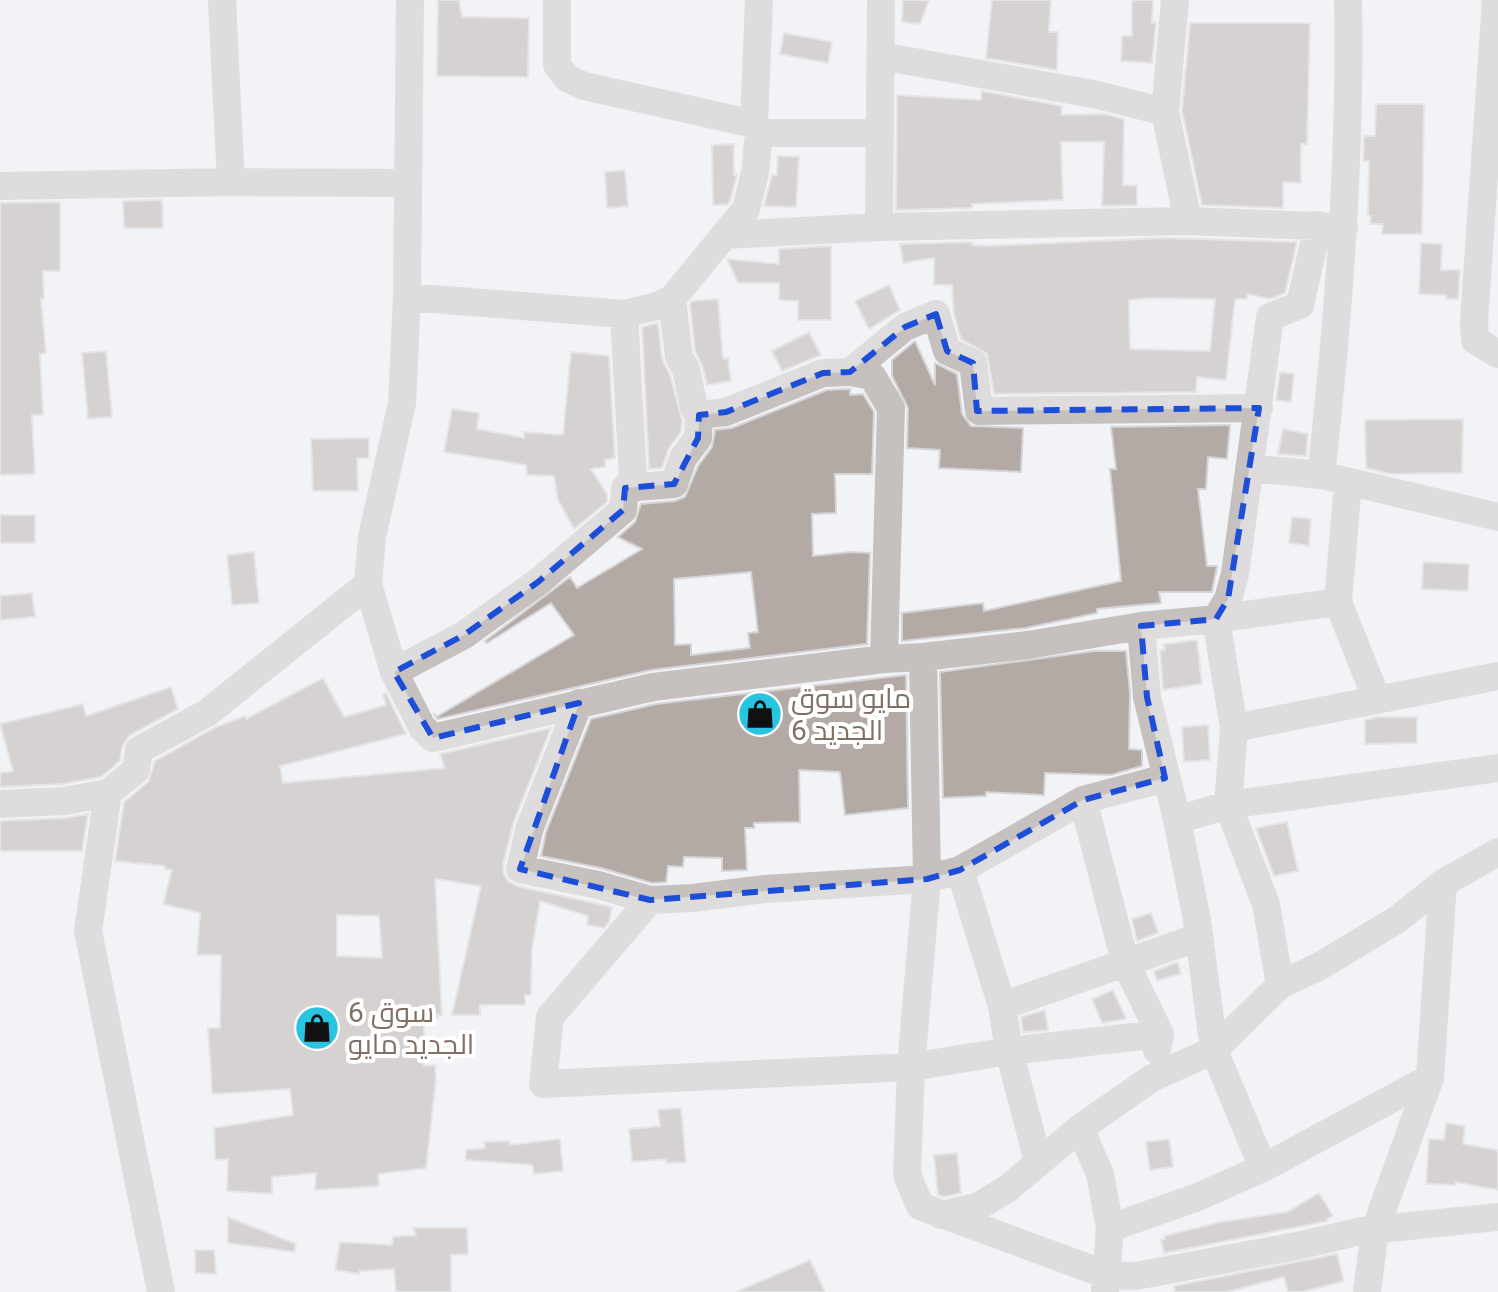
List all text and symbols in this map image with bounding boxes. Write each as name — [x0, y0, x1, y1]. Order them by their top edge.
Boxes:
place label: مايو سوق 6 الجديد — [791, 682, 911, 747]
shop icon: مايو سوق 6 الجديد — [736, 690, 784, 738]
place label: سوق 6 الجديد مايو — [348, 996, 474, 1061]
shop icon: سوق 6 الجديد مايو — [293, 1004, 341, 1052]

